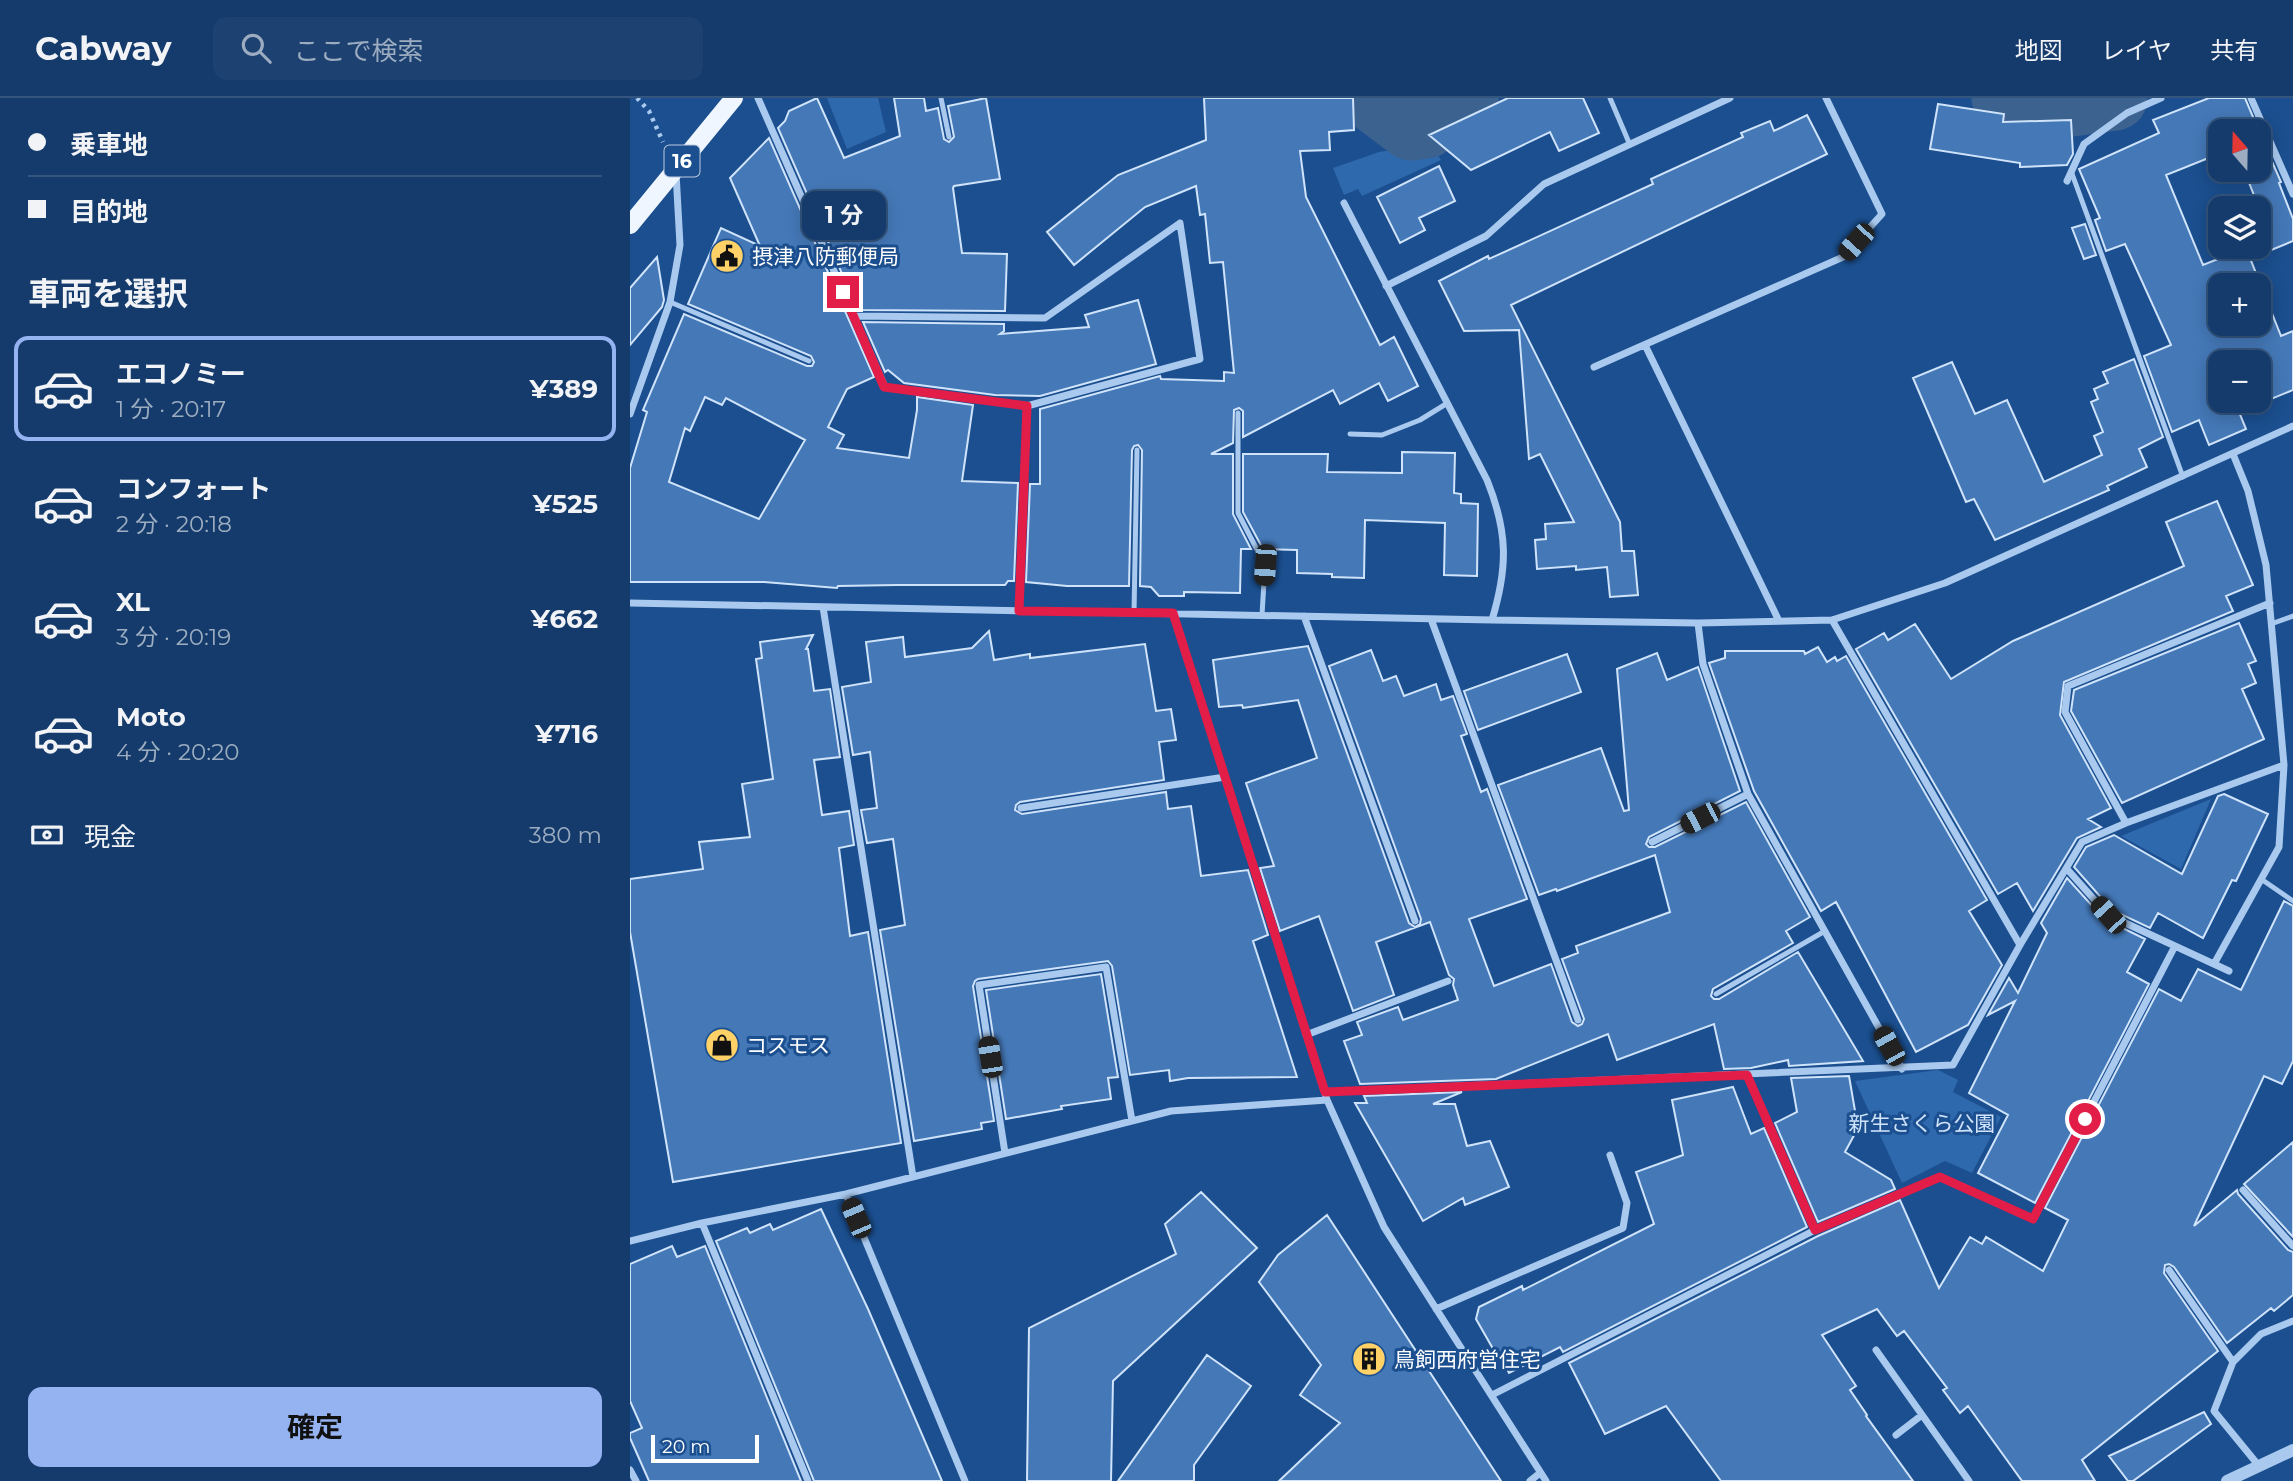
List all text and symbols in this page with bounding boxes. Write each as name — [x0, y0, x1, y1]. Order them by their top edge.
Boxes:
search box — [213, 17, 703, 80]
text: Cabway — [35, 28, 171, 68]
icon: search — [237, 29, 275, 67]
text: ここで検索 — [293, 35, 423, 67]
text: 地図 — [2015, 36, 2063, 65]
text: レイヤ — [2101, 36, 2172, 65]
text: 共有 — [2210, 36, 2258, 65]
north arrow — [2208, 119, 2272, 182]
map controls — [2208, 119, 2271, 413]
text: 乗車地 — [70, 129, 148, 161]
road number: 16 — [664, 146, 700, 176]
callout: 1 分 — [801, 190, 885, 240]
text: 目的地 — [70, 196, 148, 228]
button: layers — [2208, 196, 2271, 259]
text: 1 分 — [825, 201, 863, 229]
car — [1835, 219, 1878, 265]
public building icon: 摂津八防郵便局 — [708, 237, 746, 275]
place label: 摂津八防郵便局 — [752, 244, 899, 269]
button: + — [2208, 273, 2271, 336]
text: 車両を選択 — [28, 274, 188, 313]
route end — [827, 276, 859, 308]
button: − — [2208, 350, 2271, 413]
icon: car — [32, 357, 95, 420]
text: エコノミー — [116, 358, 246, 390]
text: ¥389 — [529, 373, 598, 405]
text: 1 分 · 20:17 — [116, 395, 226, 423]
icon: car — [32, 472, 95, 535]
text: コンフォート — [116, 473, 271, 505]
text: ¥525 — [533, 488, 598, 520]
text: 2 分 · 20:18 — [116, 510, 232, 538]
car — [1254, 543, 1277, 587]
text: XL — [116, 586, 150, 618]
icon: car — [32, 587, 95, 650]
text: ¥662 — [531, 603, 598, 635]
text: 3 分 · 20:19 — [116, 623, 231, 651]
text: Moto — [116, 701, 186, 733]
icon: car — [32, 702, 95, 765]
text: ¥716 — [535, 718, 598, 750]
text: 4 分 · 20:20 — [116, 738, 239, 766]
car — [1677, 799, 1724, 837]
icon: cash — [28, 816, 66, 854]
text: 現金 — [84, 821, 136, 853]
text: 380 m — [529, 821, 602, 849]
car — [2087, 892, 2130, 938]
car — [1870, 1023, 1909, 1069]
shop icon: コスモス — [703, 1026, 741, 1064]
place label: コスモス — [746, 1033, 830, 1058]
car — [977, 1035, 1004, 1079]
route start — [2069, 1103, 2101, 1135]
park label: 新生さくら公園 — [1849, 1111, 1996, 1136]
car — [839, 1195, 874, 1241]
building icon: 鳥飼西府営住宅 — [1350, 1340, 1388, 1378]
place label: 鳥飼西府営住宅 — [1394, 1347, 1541, 1372]
button: 確定 — [28, 1387, 602, 1467]
scale bar — [651, 1432, 760, 1464]
text: 20 m — [662, 1435, 710, 1458]

